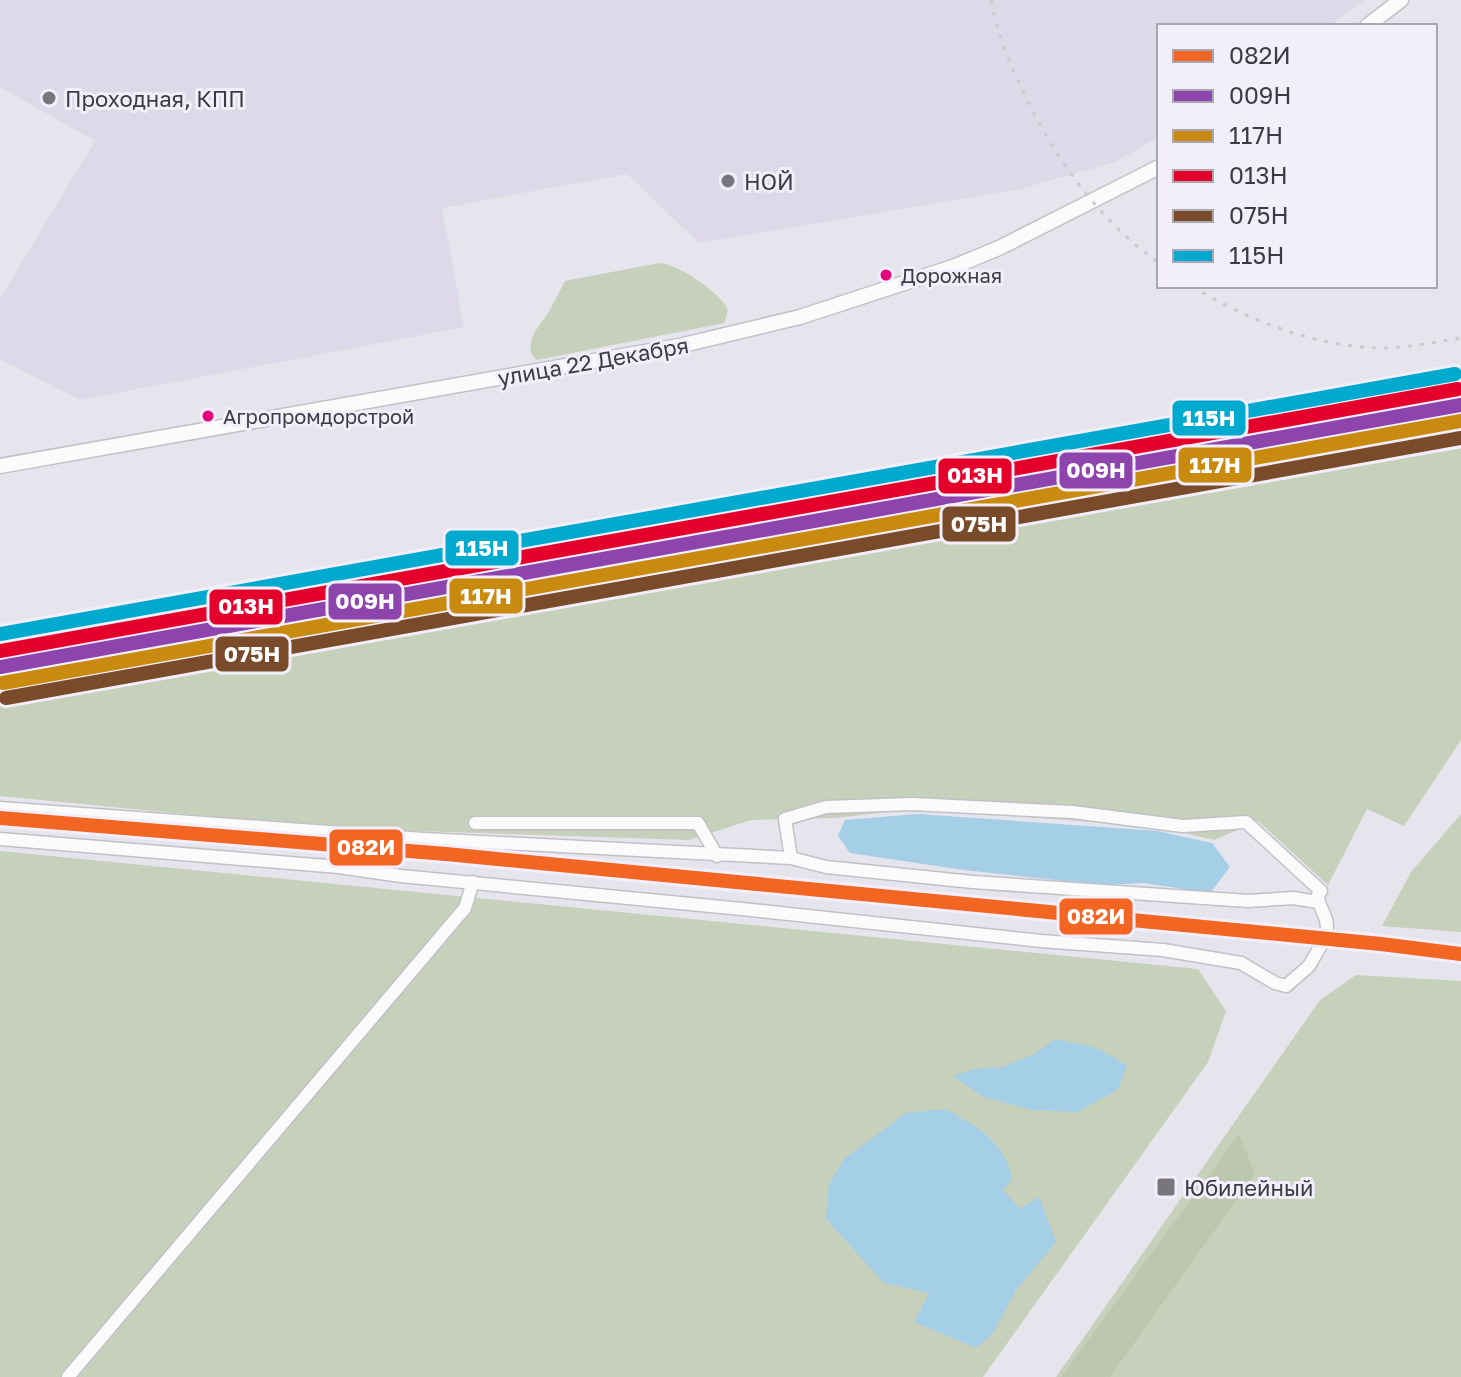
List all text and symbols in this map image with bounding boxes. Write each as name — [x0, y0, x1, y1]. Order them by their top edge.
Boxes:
legend — [1157, 24, 1437, 288]
text: 082И — [1229, 40, 1291, 69]
text: 009Н — [1229, 80, 1292, 109]
place label: Проходная, КПП — [65, 85, 245, 112]
marker: Проходная, КПП — [40, 89, 58, 107]
text: 117Н — [1229, 120, 1283, 149]
text: 013Н — [1229, 160, 1288, 189]
place label: НОЙ — [744, 168, 794, 195]
marker: НОЙ — [719, 172, 737, 190]
text: 075Н — [1229, 200, 1289, 229]
text: 115Н — [1229, 240, 1284, 269]
place label: Дорожная — [901, 263, 1002, 287]
marker: Дорожная — [878, 267, 894, 283]
street label: улица 22 Декабря — [495, 331, 691, 391]
line badge: 115Н — [1171, 399, 1247, 437]
place label: Агропромдорстрой — [223, 404, 414, 428]
text: 115Н — [1183, 404, 1235, 431]
marker: Агропромдорстрой — [200, 408, 216, 424]
line badge: 117Н — [1177, 446, 1253, 484]
line badge: 009Н — [1058, 451, 1134, 490]
text: 117Н — [1189, 451, 1241, 478]
text: 009Н — [1066, 456, 1126, 483]
line badge: 013Н — [937, 457, 1013, 495]
text: 013Н — [947, 461, 1003, 488]
line badge: 075Н — [941, 505, 1017, 543]
text: 075Н — [951, 510, 1007, 537]
line badge: 115Н — [444, 529, 520, 567]
text: 115Н — [456, 534, 508, 561]
line badge: 117Н — [448, 577, 524, 615]
line badge: 009Н — [327, 582, 403, 621]
text: 117Н — [460, 582, 512, 609]
text: 009Н — [335, 587, 395, 614]
line badge: 013Н — [208, 588, 284, 626]
text: 013Н — [218, 592, 274, 619]
line badge: 075Н — [214, 635, 290, 673]
text: 075Н — [224, 640, 280, 667]
line badge: 082И — [328, 828, 404, 867]
text: 082И — [337, 833, 395, 860]
line badge: 082И — [1058, 897, 1134, 936]
text: 082И — [1067, 902, 1125, 929]
place label: Юбилейный — [1184, 1174, 1313, 1201]
marker: Юбилейный — [1155, 1176, 1177, 1198]

